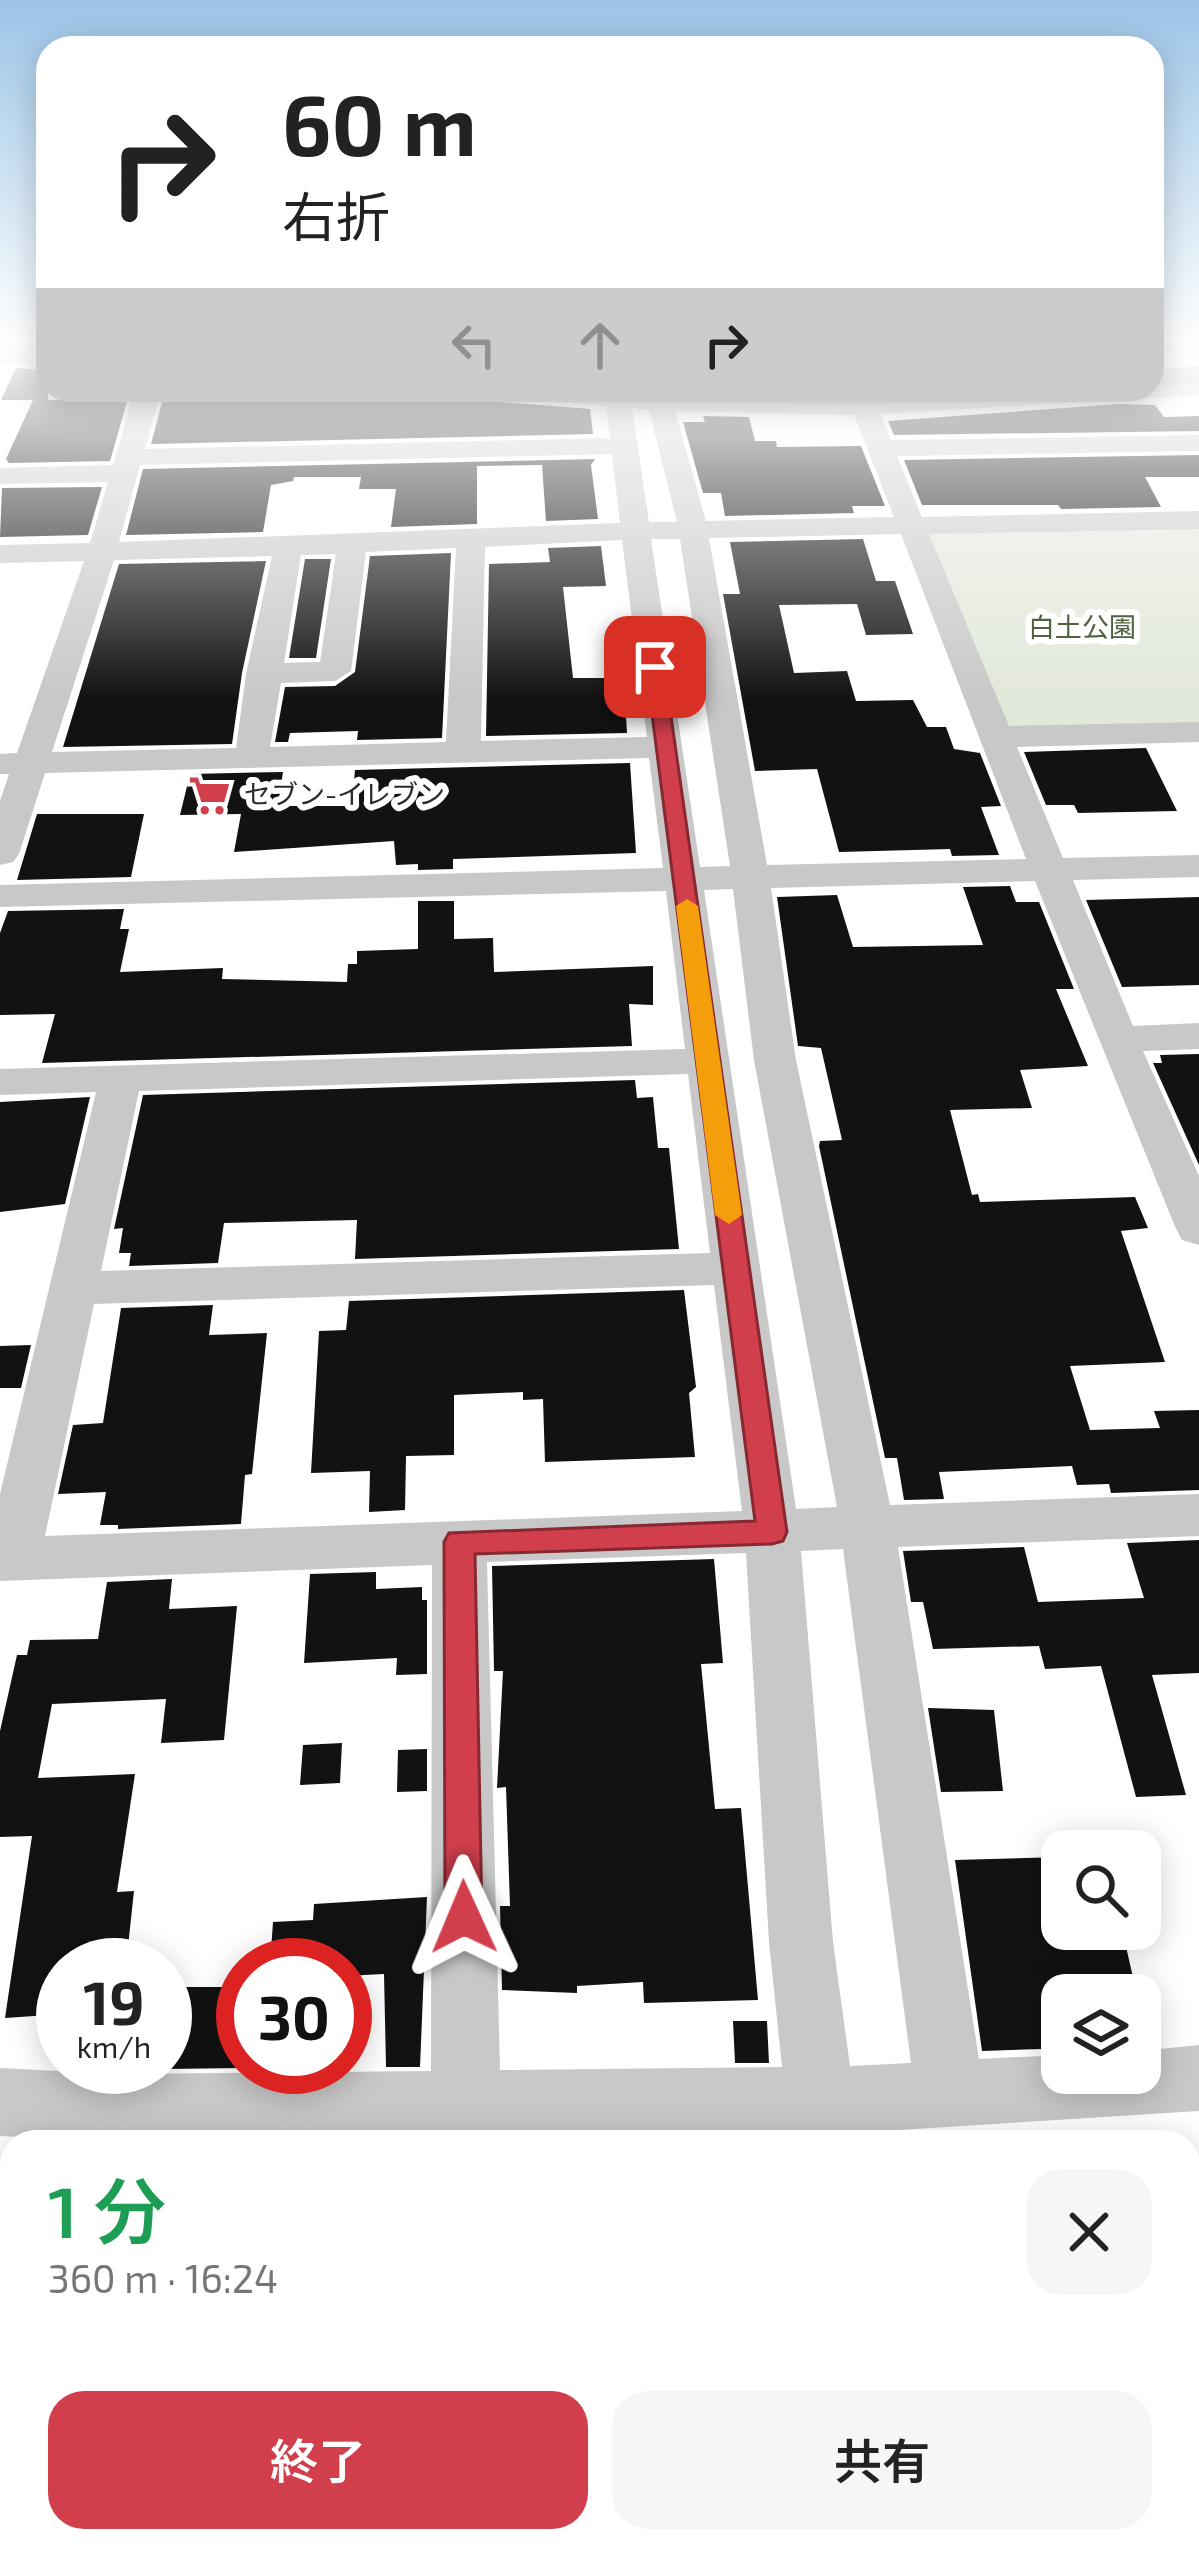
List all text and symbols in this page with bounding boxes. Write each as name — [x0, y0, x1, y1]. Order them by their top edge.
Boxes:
text: 60 m — [282, 72, 477, 173]
icon: right — [84, 84, 240, 240]
text: 右折 — [282, 183, 390, 248]
icon: left — [441, 312, 507, 378]
icon: ahead — [567, 312, 633, 378]
icon: right — [693, 312, 759, 378]
park label: 白土公園 — [1028, 610, 1136, 642]
pin — [604, 616, 706, 718]
icon: arrive — [622, 634, 688, 700]
supermarket icon: セブン-イレブン — [187, 772, 233, 818]
place label: セブン-イレブン — [244, 777, 445, 809]
map controls — [1041, 1830, 1161, 2094]
button: search — [1041, 1830, 1161, 1950]
position arrow — [401, 1854, 527, 1980]
speed limit sign: 30 — [216, 1938, 372, 2094]
text: 19 — [83, 1965, 145, 2037]
button: layers — [1041, 1974, 1161, 2094]
text: km/h — [77, 2028, 151, 2064]
text: 1 分 — [48, 2166, 166, 2252]
button: close — [1026, 2169, 1152, 2295]
text: 360 m · 16:24 — [48, 2254, 278, 2301]
button: 終了 — [48, 2391, 588, 2529]
button: 共有 — [612, 2391, 1152, 2529]

